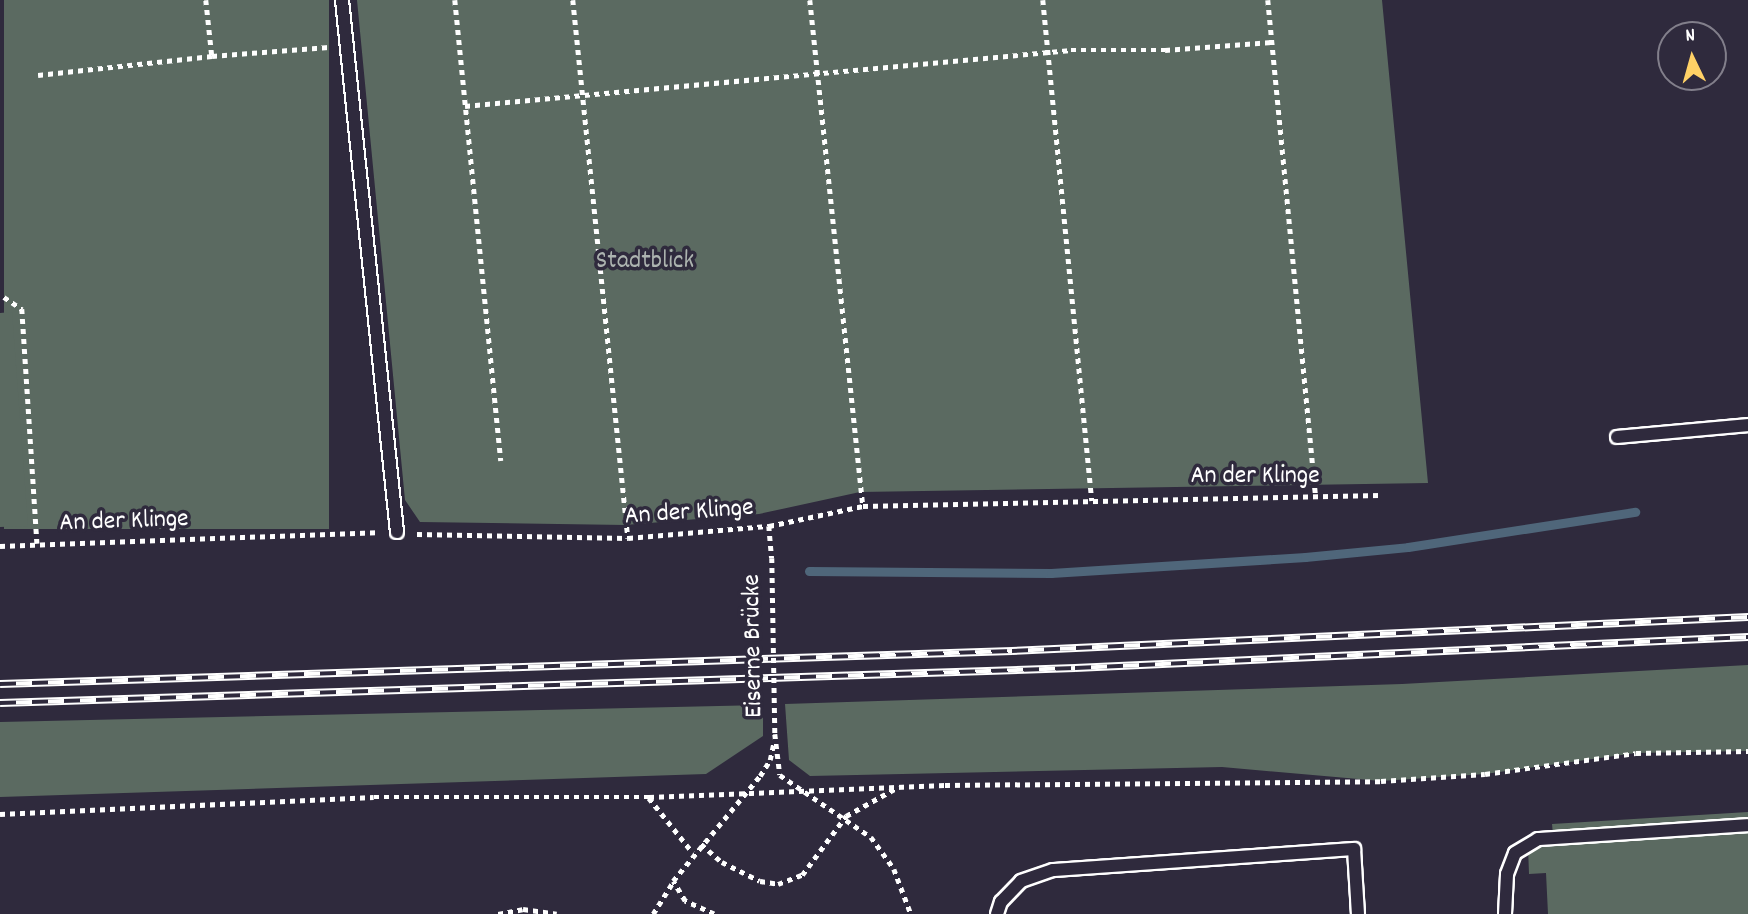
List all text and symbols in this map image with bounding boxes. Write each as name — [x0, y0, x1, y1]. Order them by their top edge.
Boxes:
north arrow — [1657, 21, 1727, 91]
text: N — [1684, 23, 1696, 50]
park label: Stadtblick — [596, 246, 694, 278]
street label: An der Klinge — [1190, 461, 1320, 493]
street label: An der Klinge — [623, 493, 755, 533]
street label: An der Klinge — [59, 504, 189, 540]
street label: Eiserne Brücke — [737, 574, 771, 718]

